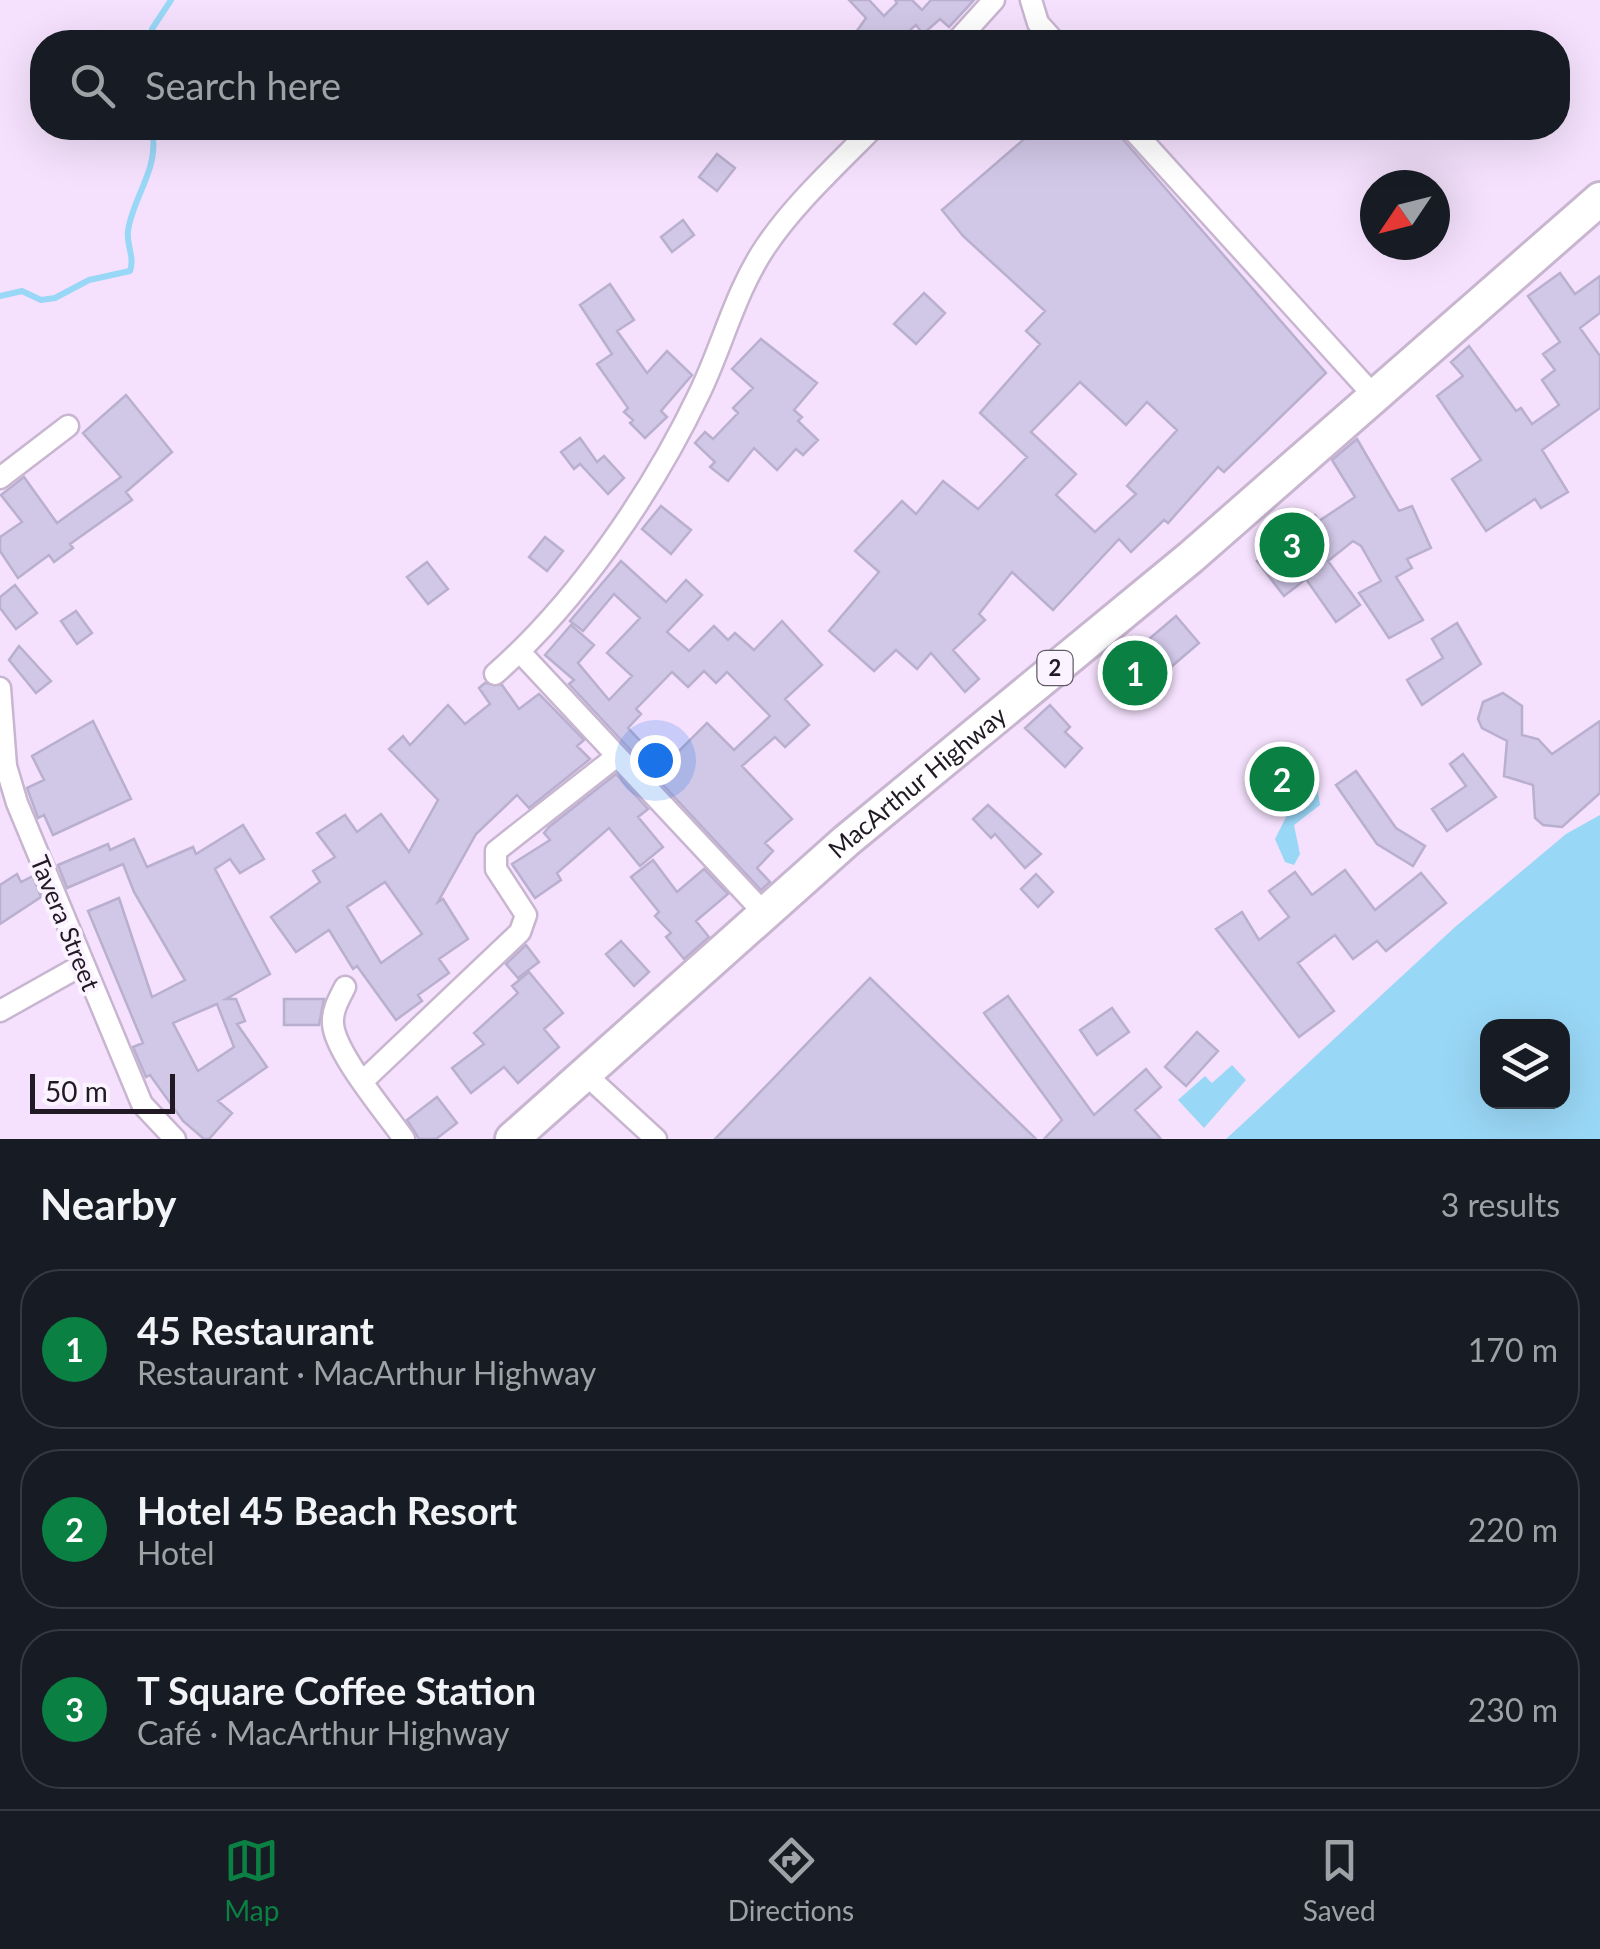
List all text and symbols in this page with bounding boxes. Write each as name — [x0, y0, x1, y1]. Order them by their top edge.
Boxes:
search box — [30, 30, 1570, 140]
icon: search — [65, 58, 120, 113]
text: Search here — [145, 62, 341, 108]
north arrow — [1360, 170, 1450, 260]
pin: 3 — [1260, 508, 1324, 582]
pin: 1 — [1102, 636, 1168, 710]
road number: 2 — [1038, 651, 1072, 685]
street label: MacArthur Highway — [822, 699, 1012, 864]
your location — [630, 735, 681, 786]
pin: 2 — [1250, 742, 1314, 816]
street label: Tavera Street — [25, 851, 107, 995]
map controls — [1480, 1019, 1570, 1109]
button: layers — [1480, 1019, 1570, 1109]
scale bar — [30, 1069, 175, 1114]
text: 50 m — [45, 1074, 108, 1108]
text: Nearby — [40, 1179, 177, 1229]
text: 3 results — [1441, 1185, 1560, 1224]
text: 45 Restaurant — [137, 1307, 374, 1353]
text: 1 — [65, 1330, 84, 1369]
text: 170 m — [1468, 1330, 1558, 1369]
text: Restaurant · MacArthur Highway — [137, 1353, 596, 1392]
text: Hotel 45 Beach Resort — [137, 1487, 517, 1533]
text: 2 — [65, 1510, 84, 1549]
text: 220 m — [1468, 1510, 1558, 1549]
text: Hotel — [137, 1533, 215, 1572]
text: T Square Coffee Station — [137, 1667, 536, 1713]
text: 3 — [65, 1690, 84, 1729]
text: 230 m — [1468, 1690, 1558, 1729]
text: Café · MacArthur Highway — [137, 1713, 510, 1752]
tab: Map — [224, 1833, 279, 1927]
tab: Directions — [728, 1833, 854, 1927]
tab: Saved — [1303, 1833, 1376, 1927]

